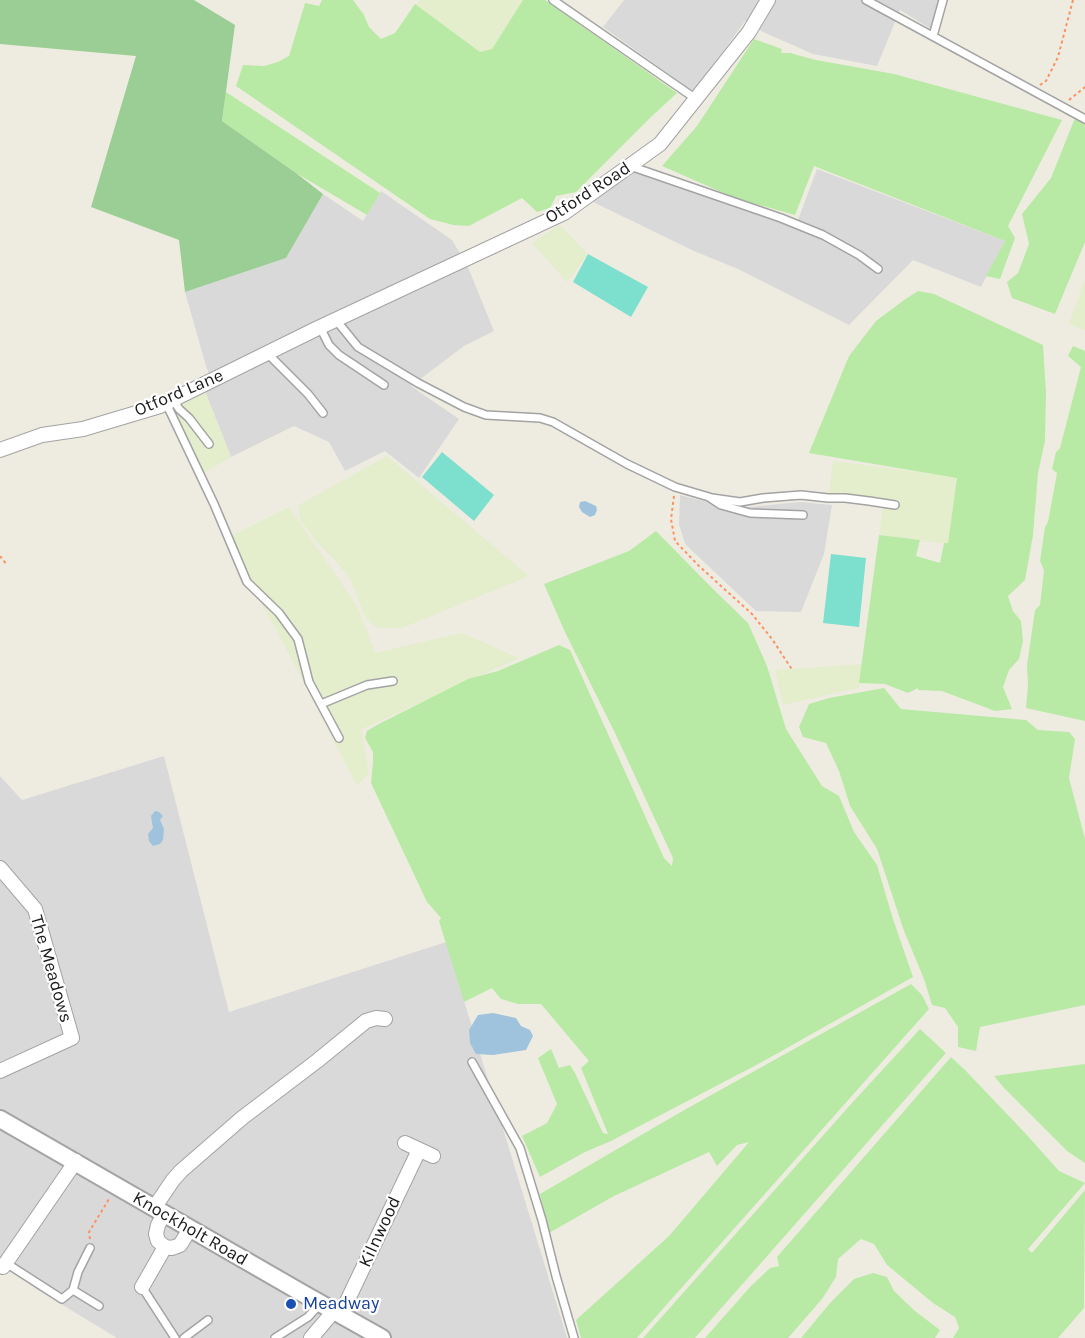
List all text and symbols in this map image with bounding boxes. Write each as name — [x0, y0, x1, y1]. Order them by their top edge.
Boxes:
street label: Otford Road — [541, 157, 635, 229]
street label: Otford Lane — [131, 365, 227, 421]
street label: The Meadows — [25, 913, 77, 1025]
street label: Knockholt Road — [129, 1187, 251, 1271]
street label: Kilnwood — [354, 1193, 406, 1271]
place label: Meadway — [303, 1293, 379, 1315]
marker: Meadway — [284, 1297, 298, 1311]

